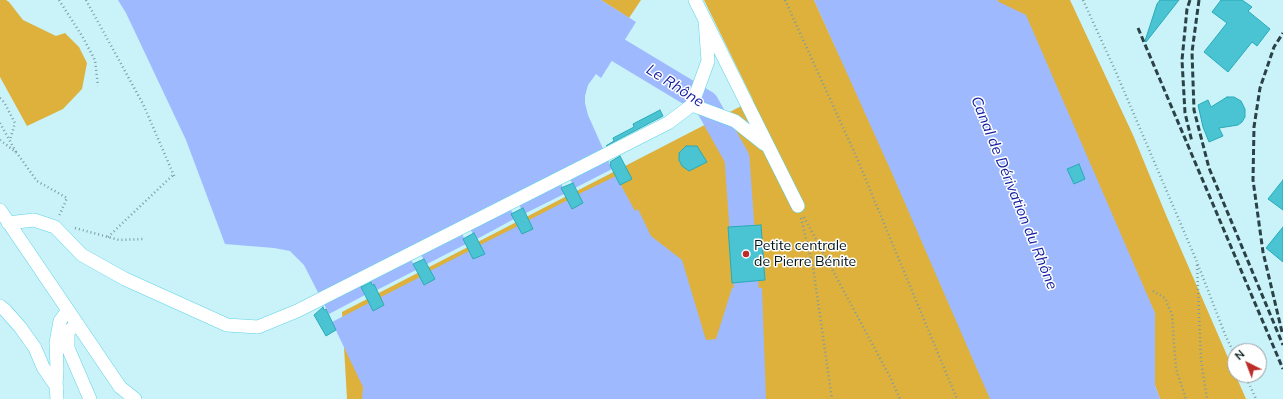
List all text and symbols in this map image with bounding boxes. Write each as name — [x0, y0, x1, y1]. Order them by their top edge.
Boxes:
water label: Le Rhône — [643, 61, 707, 111]
water label: Canal de Dérivation du Rhône — [967, 94, 1061, 292]
place label: Petite centrale de Pierre Bénite — [754, 238, 856, 270]
marker: Petite centrale de Pierre Bénite — [741, 249, 751, 259]
north arrow — [1227, 343, 1267, 383]
text: N — [1232, 347, 1247, 363]

